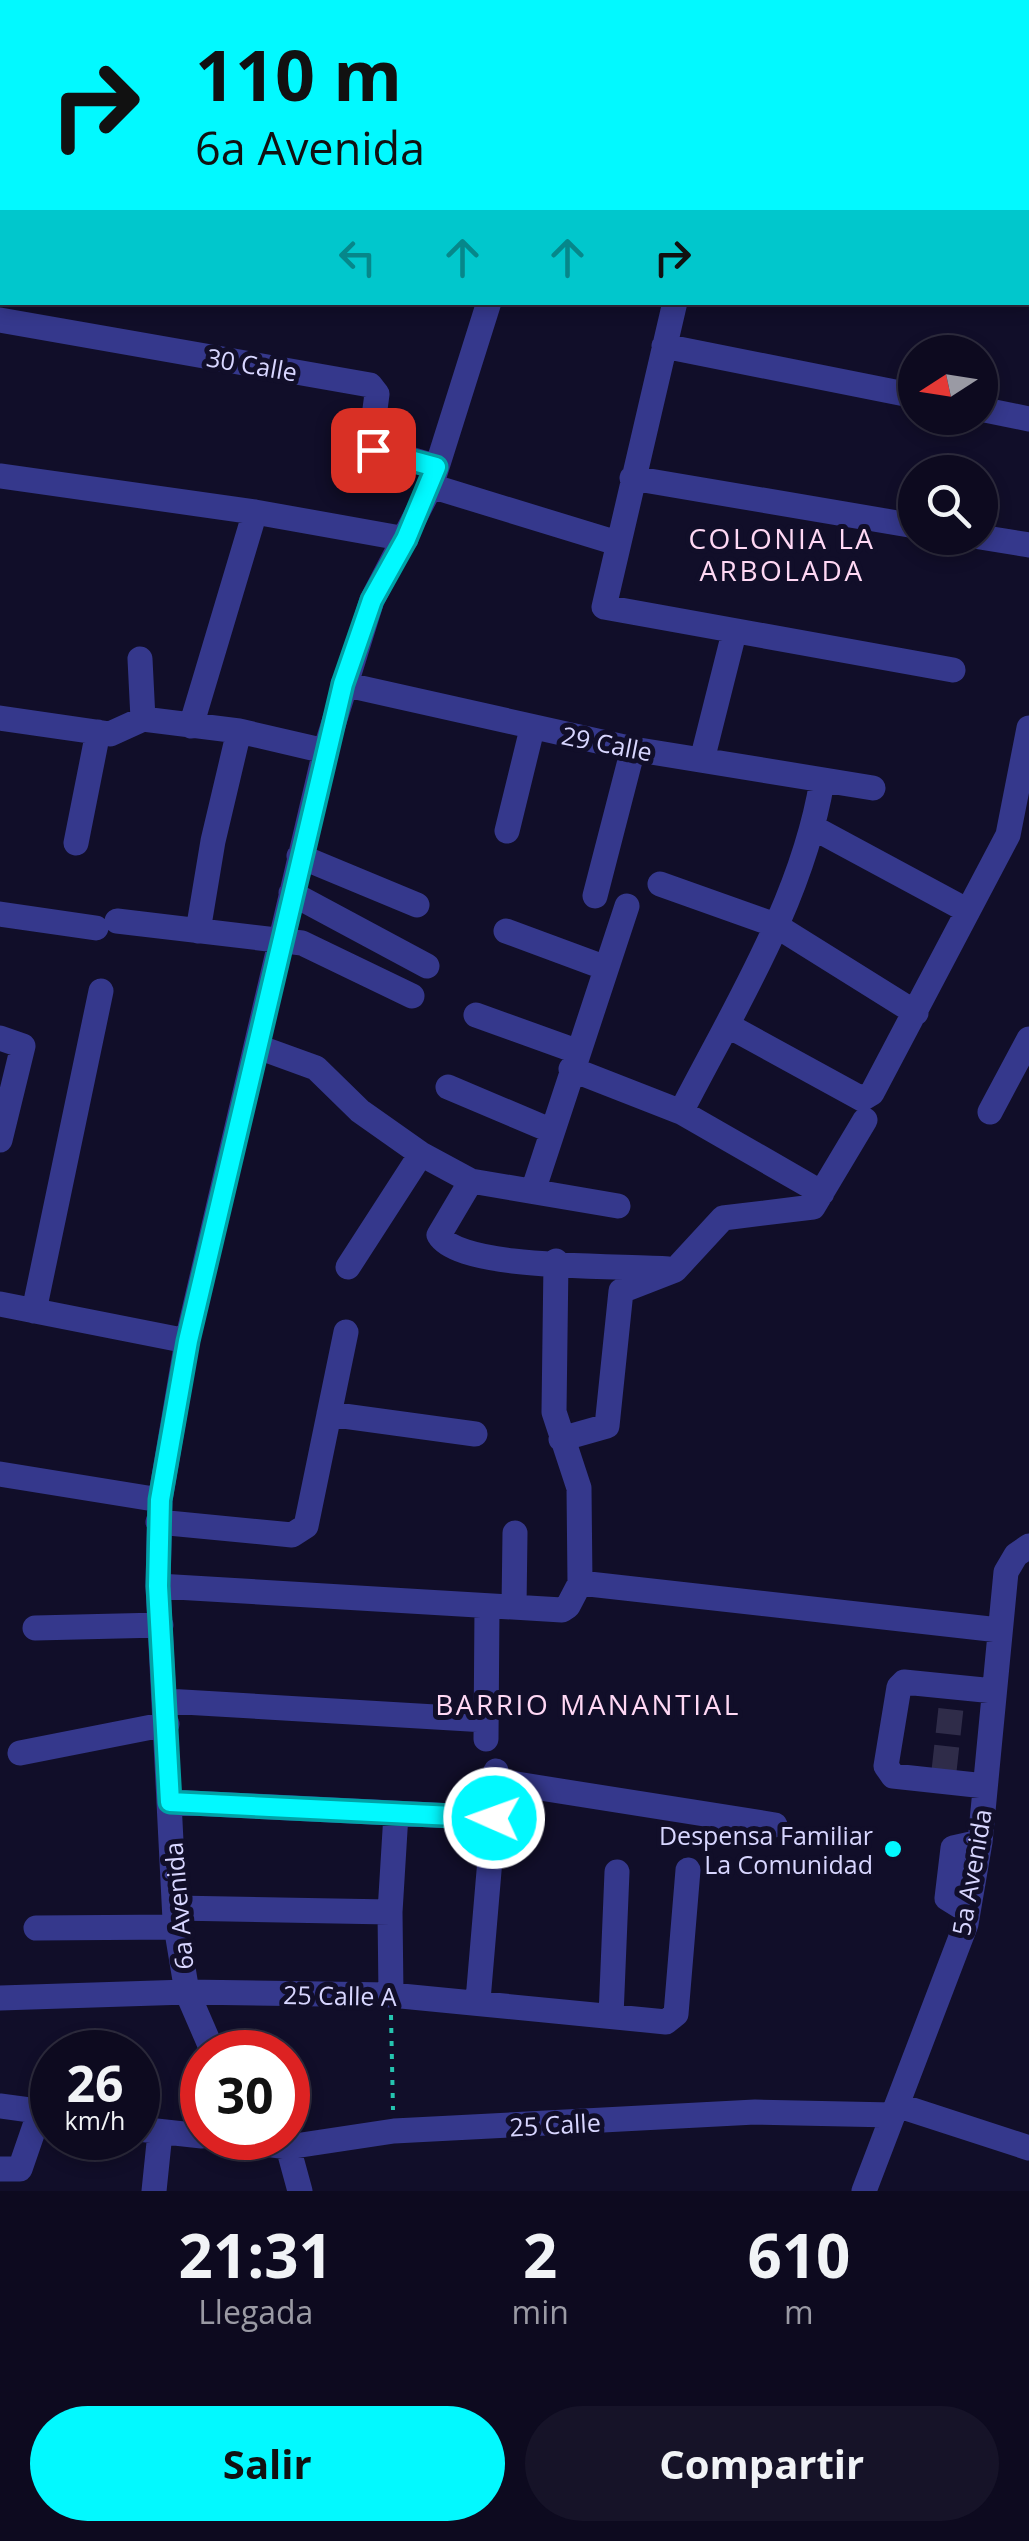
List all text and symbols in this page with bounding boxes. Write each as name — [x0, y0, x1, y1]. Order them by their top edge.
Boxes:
text: 110 m — [195, 26, 402, 122]
icon: right — [30, 40, 160, 170]
text: 6a Avenida — [195, 117, 425, 178]
icon: left — [330, 230, 385, 285]
icon: ahead — [435, 230, 490, 285]
icon: ahead — [540, 230, 595, 285]
icon: right — [645, 230, 700, 285]
north arrow — [898, 335, 998, 435]
map controls — [898, 335, 998, 555]
street label: 30 Calle — [204, 339, 300, 389]
pin — [331, 408, 416, 493]
icon: arrive — [346, 423, 401, 478]
button: search — [898, 455, 998, 555]
district label: COLONIA LA ARBOLADA — [688, 519, 876, 589]
street label: 29 Calle — [559, 718, 655, 768]
district label: BARRIO MANANTIAL — [435, 1685, 741, 1723]
position arrow — [442, 1766, 546, 1870]
street label: 5a Avenida — [943, 1806, 999, 1938]
place label: Despensa Familiar La Comunidad — [659, 1818, 873, 1881]
marker: Despensa Familiar La Comunidad — [882, 1838, 904, 1860]
street label: 6a Avenida — [155, 1841, 201, 1971]
street label: 25 Calle A — [283, 1977, 397, 2013]
speed limit sign: 30 — [180, 2030, 310, 2160]
text: 26 — [66, 2049, 124, 2117]
text: km/h — [65, 2103, 125, 2137]
street label: 25 Calle — [508, 2105, 602, 2143]
text: 21:31 — [179, 2214, 333, 2296]
text: 2 — [523, 2214, 557, 2296]
text: 610 — [747, 2214, 850, 2296]
text: Llegada — [198, 2290, 313, 2333]
text: min — [512, 2290, 569, 2333]
text: m — [784, 2290, 814, 2333]
button: Salir — [30, 2406, 505, 2521]
button: Compartir — [525, 2406, 999, 2521]

